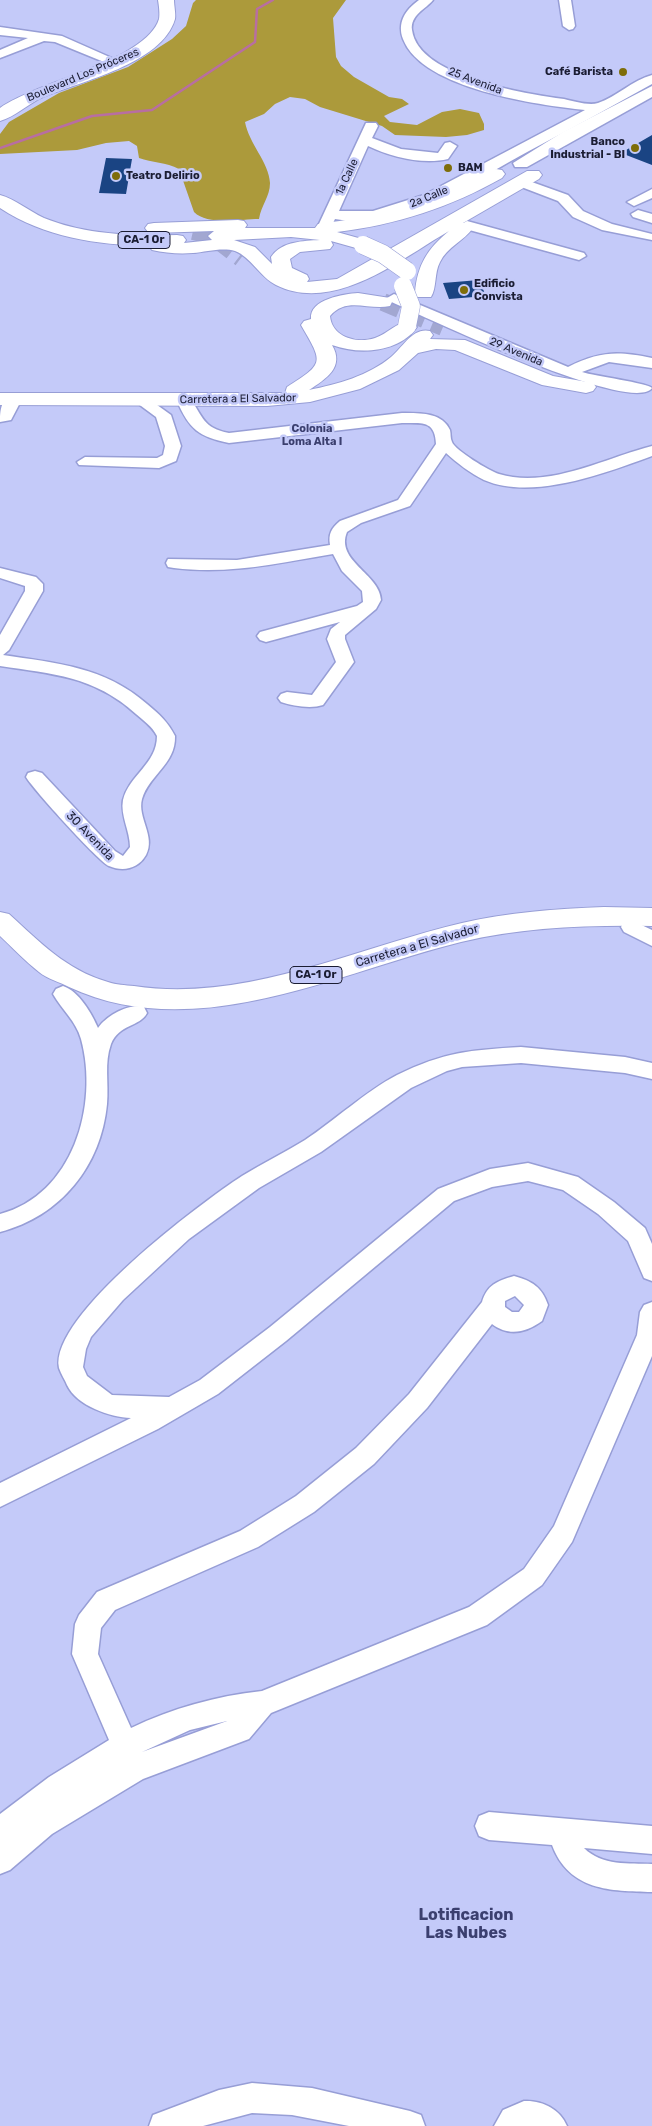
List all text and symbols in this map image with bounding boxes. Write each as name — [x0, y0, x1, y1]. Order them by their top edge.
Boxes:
street label: Boulevard Los Próceres — [25, 45, 141, 105]
street label: 25 Avenida — [446, 65, 504, 97]
place label: Café Barista — [545, 65, 613, 79]
marker: Café Barista — [617, 66, 629, 78]
place label: Banco Industrial - BI — [550, 135, 625, 161]
marker: Banco Industrial - BI — [629, 142, 641, 154]
street label: 1a Calle — [333, 157, 361, 197]
place label: BAM — [458, 161, 483, 175]
marker: BAM — [442, 162, 454, 174]
place label: Teatro Delirio — [126, 169, 200, 183]
marker: Teatro Delirio — [110, 170, 122, 182]
street label: 2a Calle — [408, 183, 450, 211]
road number: CA-1 Or — [118, 232, 170, 248]
place label: Edificio Convista — [474, 277, 523, 303]
marker: Edificio Convista — [458, 284, 470, 296]
street label: 29 Avenida — [487, 335, 545, 369]
street label: Carretera a El Salvador — [180, 391, 296, 407]
district label: Colonia Loma Alta I — [282, 422, 342, 448]
street label: 30 Avenida — [63, 809, 117, 863]
street label: Carretera a El Salvador — [354, 922, 480, 970]
road number: CA-1 Or — [290, 966, 342, 984]
district label: Lotificacion Las Nubes — [418, 1905, 514, 1943]

